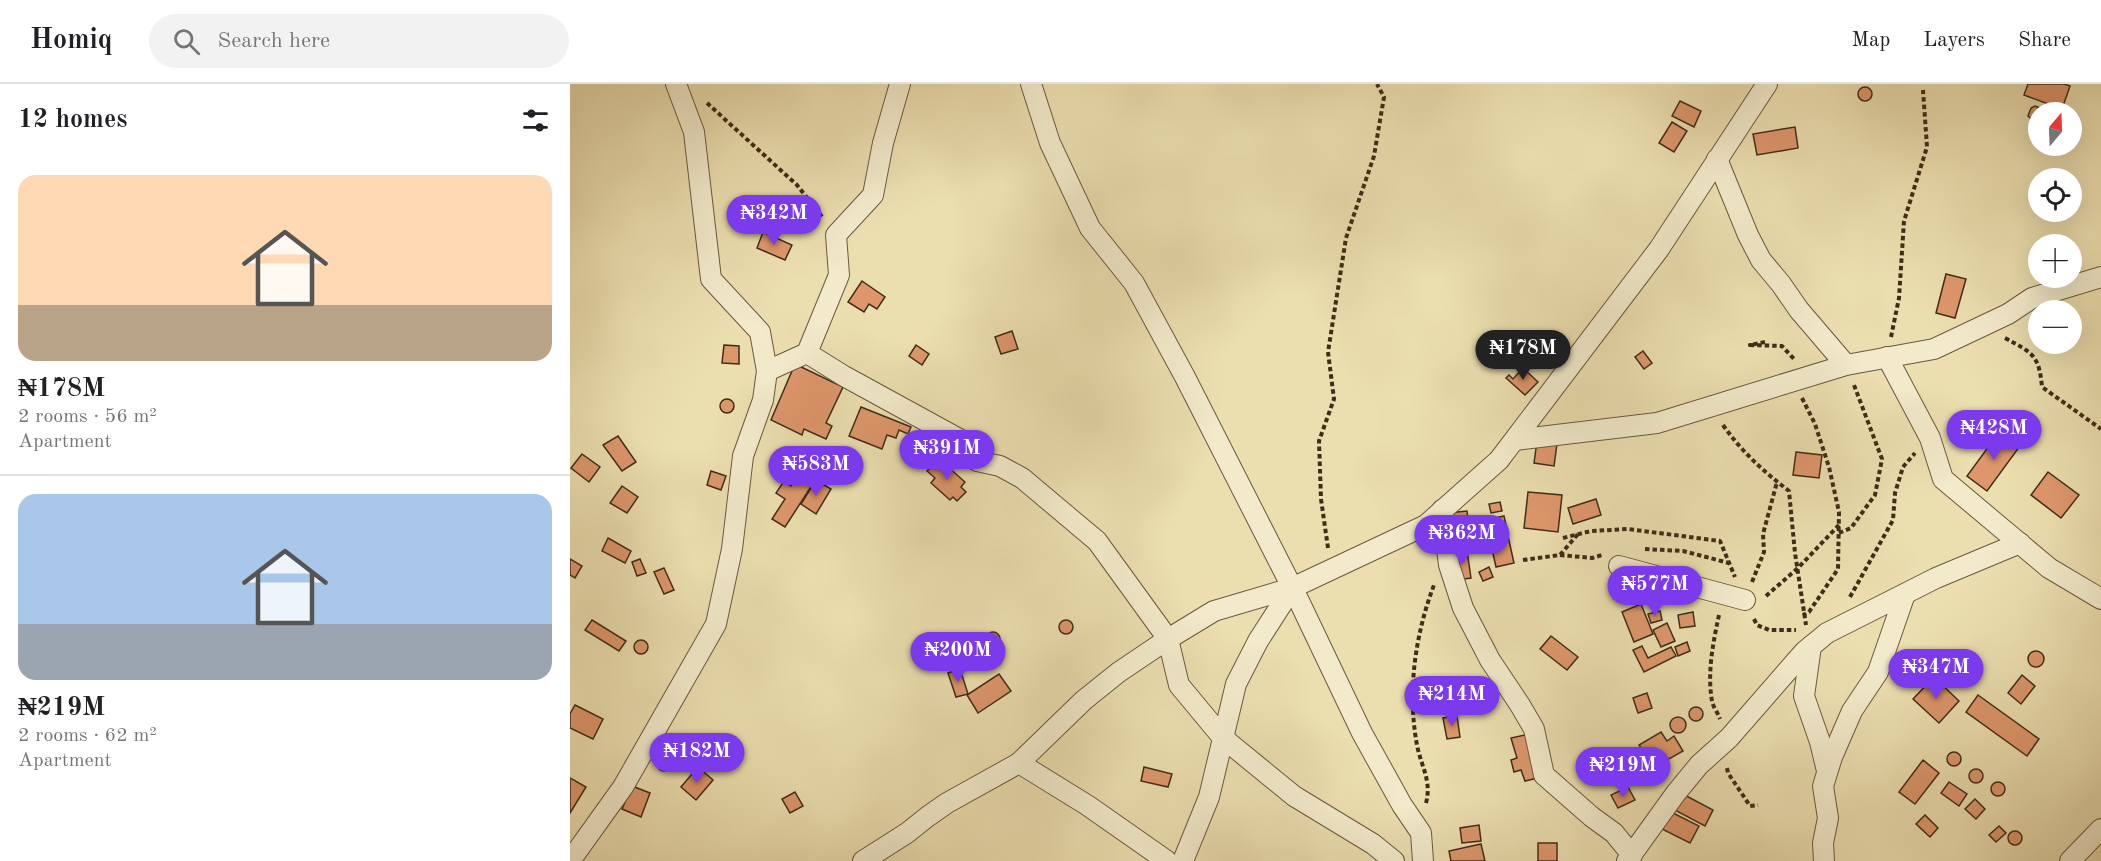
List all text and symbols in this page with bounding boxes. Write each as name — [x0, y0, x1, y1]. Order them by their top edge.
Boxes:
search box — [149, 14, 569, 68]
icon: search — [170, 25, 203, 58]
text: Homiq — [30, 27, 113, 55]
text: Search here — [218, 30, 330, 52]
text: Map — [1851, 30, 1890, 51]
text: Layers — [1923, 30, 1985, 51]
text: Share — [2018, 30, 2071, 51]
north arrow — [2028, 102, 2082, 156]
map controls — [2028, 102, 2082, 354]
icon: filters — [519, 104, 552, 137]
text: 12 homes — [18, 107, 127, 133]
button: locate — [2028, 168, 2082, 222]
pin: ₦342M — [732, 195, 816, 246]
text: ₦342M — [740, 204, 808, 224]
icon: home — [231, 214, 339, 322]
button: + — [2028, 234, 2082, 288]
button: − — [2028, 300, 2082, 354]
pin: ₦178M — [1481, 330, 1565, 381]
text: ₦178M — [1489, 339, 1557, 359]
text: ₦178M — [18, 376, 105, 402]
text: 2 rooms · 56 m² — [18, 407, 157, 427]
pin: ₦428M — [1952, 410, 2036, 461]
text: ₦428M — [1960, 419, 2028, 439]
pin: ₦391M — [905, 430, 989, 481]
text: Apartment — [18, 432, 112, 452]
text: ₦391M — [913, 439, 981, 459]
pin: ₦583M — [774, 446, 858, 497]
text: ₦583M — [782, 455, 850, 475]
pin: ₦362M — [1420, 515, 1504, 566]
text: ₦362M — [1428, 524, 1496, 544]
icon: home — [231, 533, 339, 641]
pin: ₦577M — [1613, 566, 1697, 617]
text: ₦577M — [1621, 575, 1689, 595]
pin: ₦200M — [916, 632, 1000, 683]
text: ₦200M — [924, 641, 992, 661]
pin: ₦347M — [1894, 649, 1978, 700]
text: ₦347M — [1902, 658, 1970, 678]
pin: ₦214M — [1410, 676, 1494, 727]
text: ₦214M — [1418, 685, 1486, 705]
text: ₦219M — [18, 695, 105, 721]
text: 2 rooms · 62 m² — [18, 726, 157, 746]
pin: ₦182M — [655, 733, 739, 784]
text: ₦182M — [663, 742, 731, 762]
pin: ₦219M — [1581, 747, 1665, 798]
text: Apartment — [18, 751, 112, 771]
text: ₦219M — [1589, 756, 1657, 776]

